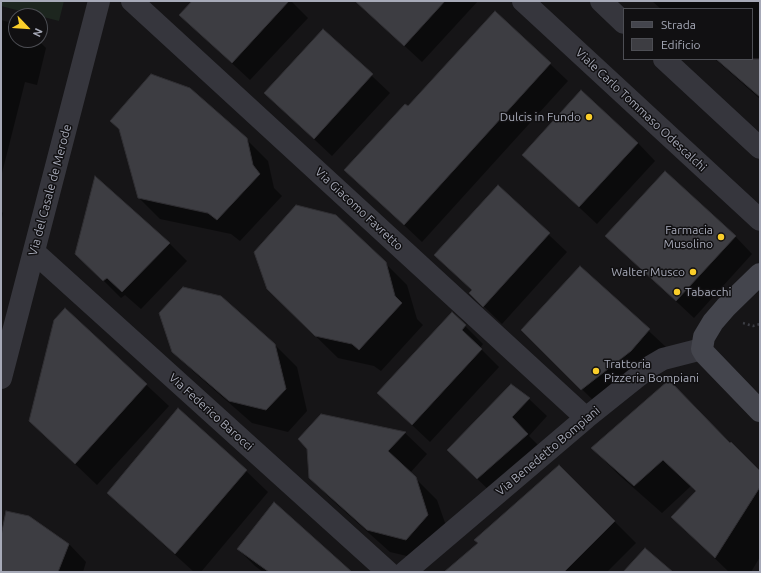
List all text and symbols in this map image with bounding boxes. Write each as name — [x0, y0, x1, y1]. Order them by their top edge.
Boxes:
north arrow — [8, 8, 48, 48]
legend — [623, 8, 753, 60]
text: Strada — [661, 18, 696, 31]
text: N — [31, 26, 45, 39]
text: Edificio — [661, 38, 701, 51]
street label: Viale Carlo Tommaso Odescalchi — [572, 45, 710, 175]
place label: Dulcis in Fundo — [500, 110, 581, 124]
marker: Dulcis in Fundo — [584, 112, 594, 122]
street label: Via del Casale de Merode — [26, 123, 74, 257]
street label: Via Giacomo Favretto — [312, 165, 406, 253]
place label: Farmacia Musolino — [664, 223, 713, 251]
marker: Farmacia Musolino — [716, 232, 726, 242]
place label: Walter Musco — [611, 265, 685, 279]
marker: Walter Musco — [688, 267, 698, 277]
place label: Tabacchi — [685, 285, 731, 299]
marker: Tabacchi — [672, 287, 682, 297]
place label: Trattoria Pizzeria Bompiani — [604, 357, 699, 385]
marker: Trattoria Pizzeria Bompiani — [591, 366, 601, 376]
street label: Via Federico Barocci — [166, 370, 256, 454]
street label: Via Benedetto Bompiani — [493, 403, 603, 499]

